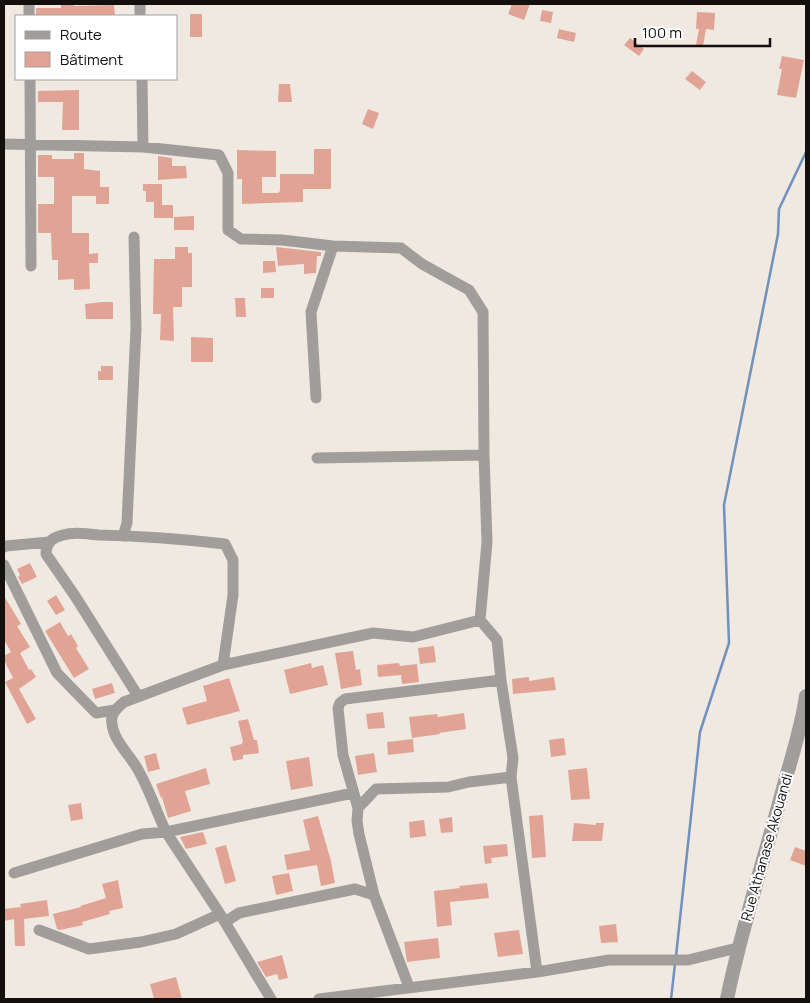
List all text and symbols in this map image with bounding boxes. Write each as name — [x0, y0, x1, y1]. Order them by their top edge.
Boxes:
legend — [15, 15, 178, 80]
scale bar — [635, 15, 770, 47]
text: 100 m — [642, 22, 682, 43]
text: Route — [60, 24, 102, 45]
text: Bâtiment — [60, 49, 123, 70]
street label: Rue Athanase Akouandi — [736, 771, 796, 923]

